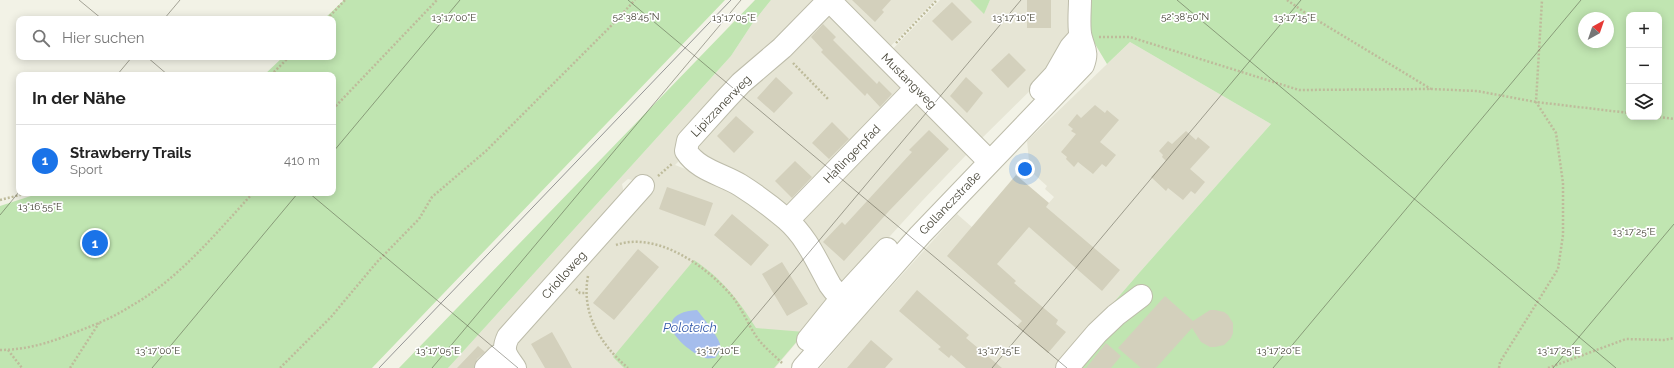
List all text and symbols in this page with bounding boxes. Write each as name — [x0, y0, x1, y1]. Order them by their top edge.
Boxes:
text: 52°38'45"N — [612, 11, 660, 22]
text: 52°38'50"N — [1161, 11, 1209, 22]
text: 13°17'00"E — [432, 12, 476, 23]
text: 13°17'05"E — [712, 12, 756, 23]
text: 13°17'10"E — [993, 12, 1035, 23]
text: 13°17'15"E — [1274, 12, 1316, 23]
north arrow — [1578, 12, 1614, 48]
map controls — [1626, 12, 1662, 120]
button: + — [1626, 12, 1662, 48]
search box — [16, 16, 336, 60]
icon: search — [30, 27, 52, 49]
text: Hier suchen — [62, 29, 145, 47]
button: − — [1626, 48, 1662, 84]
street label: Mustangweg — [878, 50, 940, 112]
street label: Lipizzanerweg — [688, 72, 754, 140]
button: layers — [1626, 84, 1662, 120]
text: In der Nähe — [32, 88, 126, 108]
street label: Haflingerpfad — [821, 122, 883, 186]
text: Strawberry Trails — [70, 144, 191, 162]
text: 1 — [42, 153, 48, 168]
text: 410 m — [284, 153, 320, 168]
your location — [1015, 159, 1035, 179]
text: Sport — [70, 162, 103, 177]
street label: Gollanczstraße — [916, 168, 984, 238]
text: 13°16'55"E — [18, 201, 62, 212]
text: 13°17'25"E — [1612, 226, 1656, 237]
pin: 1 — [82, 228, 108, 258]
street label: Criolloweg — [539, 248, 589, 302]
water label: Poloteich — [663, 320, 717, 335]
text: 13°17'00"E — [136, 345, 180, 356]
text: 13°17'05"E — [416, 345, 460, 356]
text: 13°17'10"E — [697, 345, 739, 356]
text: 13°17'15"E — [978, 345, 1020, 356]
text: 13°17'20"E — [1257, 345, 1301, 356]
text: 13°17'25"E — [1537, 345, 1581, 356]

